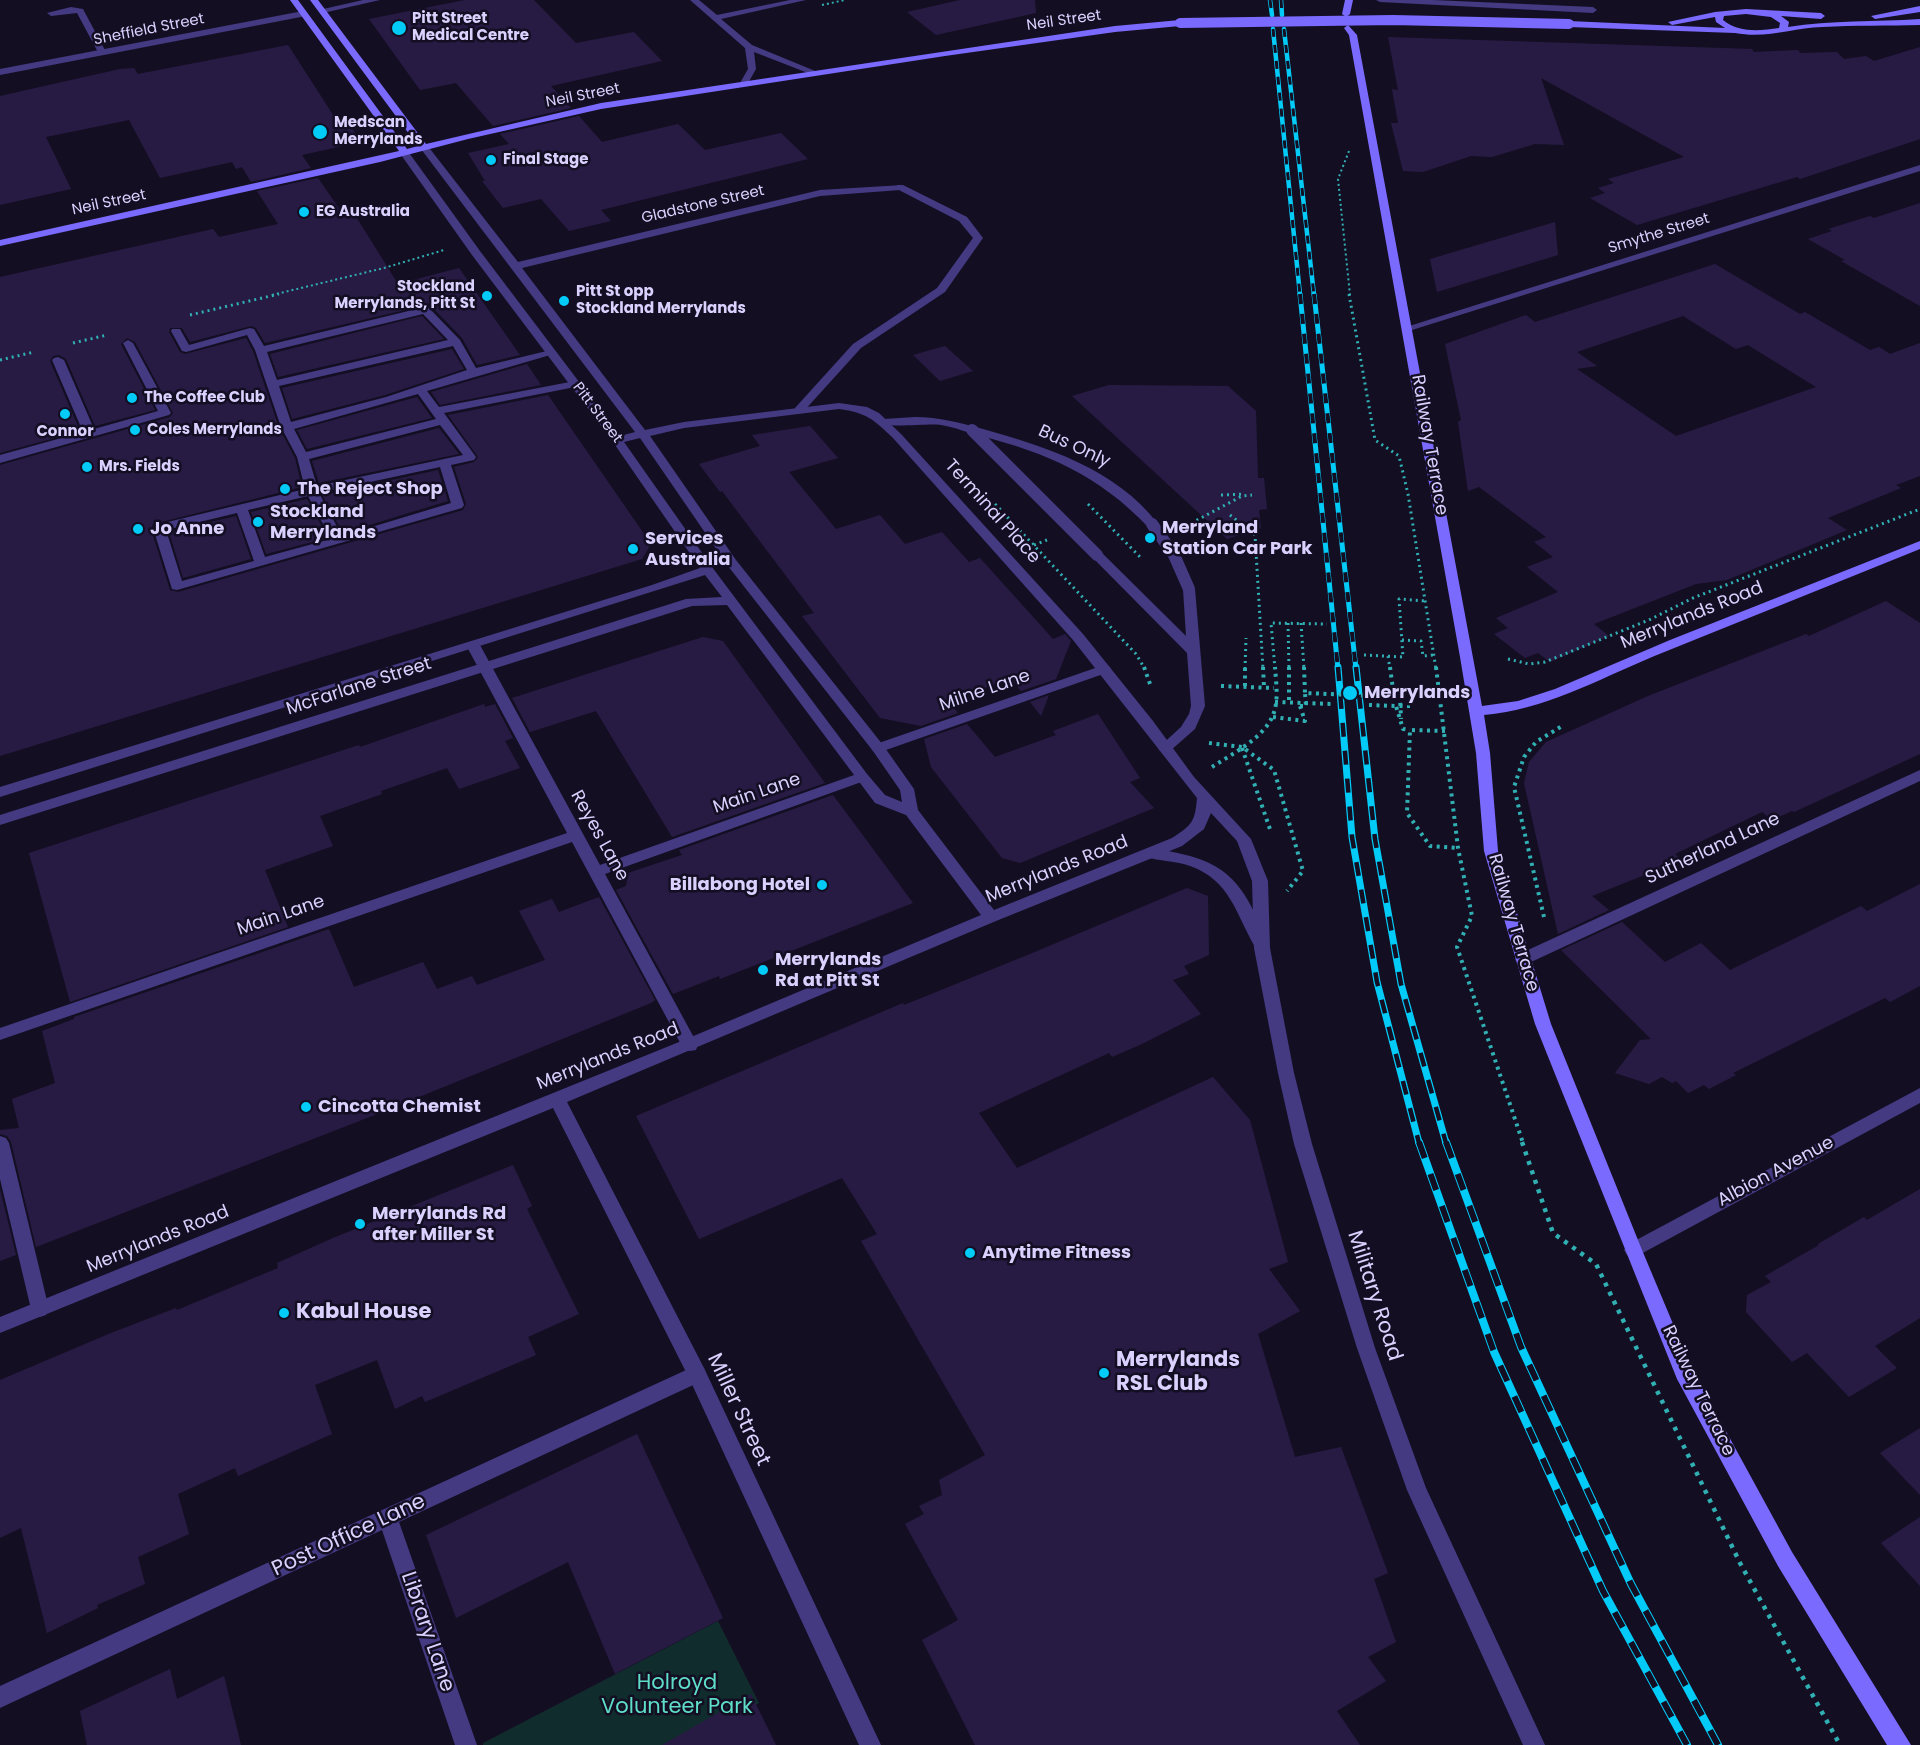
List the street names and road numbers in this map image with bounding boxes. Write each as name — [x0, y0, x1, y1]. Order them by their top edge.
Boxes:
street label: Neil Street — [1026, 7, 1102, 35]
street label: Sheffield Street — [92, 10, 206, 50]
street label: Neil Street — [544, 80, 622, 112]
street label: Gladstone Street — [640, 182, 766, 228]
street label: Neil Street — [70, 186, 148, 220]
street label: Smythe Street — [1606, 210, 1712, 258]
street label: Railway Terrace — [1406, 373, 1452, 517]
street label: Pitt Street — [568, 379, 626, 447]
street label: Bus Only — [1035, 421, 1113, 473]
street label: Terminal Place — [940, 456, 1044, 568]
street label: Merrylands Road — [1618, 578, 1766, 654]
street label: McFarlane Street — [284, 653, 434, 721]
street label: Milne Lane — [937, 665, 1033, 717]
street label: Main Lane — [710, 769, 804, 819]
street label: Reyes Lane — [565, 787, 633, 885]
street label: Sutherland Lane — [1642, 808, 1784, 890]
street label: Merrylands Road — [983, 832, 1131, 908]
street label: Railway Terrace — [1483, 852, 1543, 994]
street label: Main Lane — [234, 891, 328, 941]
street label: Merrylands Road — [534, 1019, 682, 1095]
street label: Albion Avenue — [1714, 1132, 1838, 1212]
street label: Merrylands Road — [84, 1202, 232, 1278]
street label: Military Road — [1341, 1228, 1407, 1364]
street label: Railway Terrace — [1657, 1322, 1739, 1460]
street label: Miller Street — [701, 1350, 775, 1470]
street label: Post Office Lane — [268, 1489, 430, 1583]
street label: Library Lane — [395, 1569, 459, 1695]

